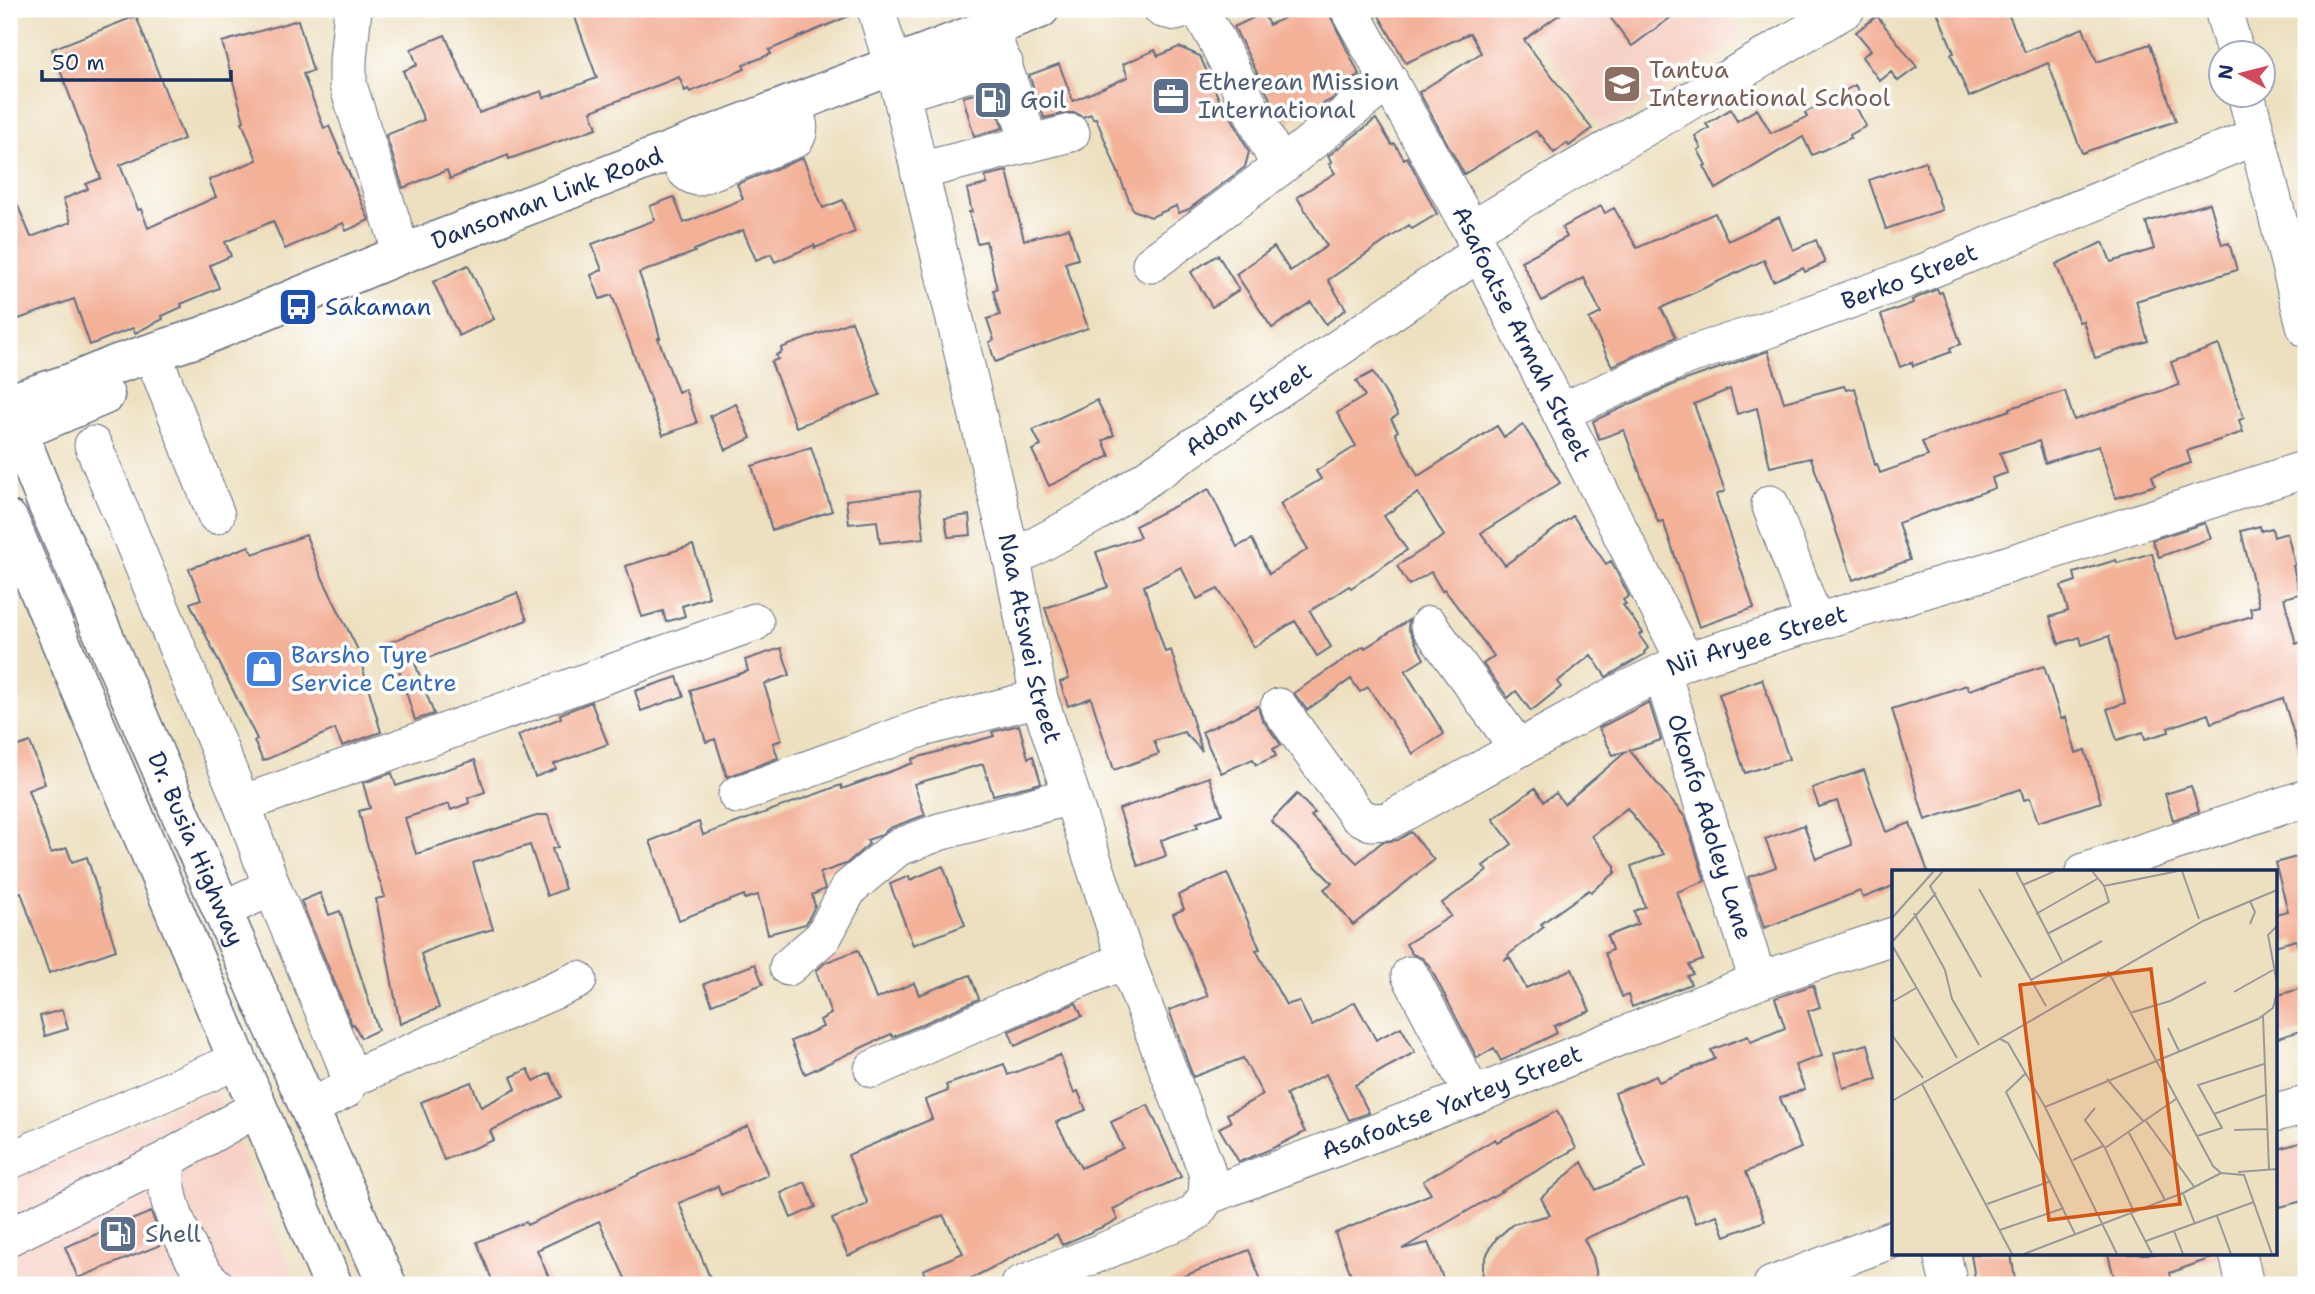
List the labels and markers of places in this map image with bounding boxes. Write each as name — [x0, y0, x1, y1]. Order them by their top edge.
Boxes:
place label: Tantua International School — [1649, 54, 1891, 114]
school or university icon: Tantua International School — [1601, 63, 1643, 105]
place label: Etherean Mission International — [1198, 66, 1399, 126]
office icon: Etherean Mission International — [1150, 75, 1192, 117]
fuel station icon: Goil — [972, 79, 1014, 121]
place label: Goil — [1020, 84, 1067, 116]
bus stop icon: Sakaman — [277, 286, 319, 328]
place label: Sakaman — [325, 291, 431, 323]
place label: Barsho Tyre Service Centre — [291, 639, 457, 699]
shop icon: Barsho Tyre Service Centre — [243, 648, 285, 690]
fuel station icon: Shell — [97, 1213, 139, 1255]
place label: Shell — [145, 1218, 202, 1250]

